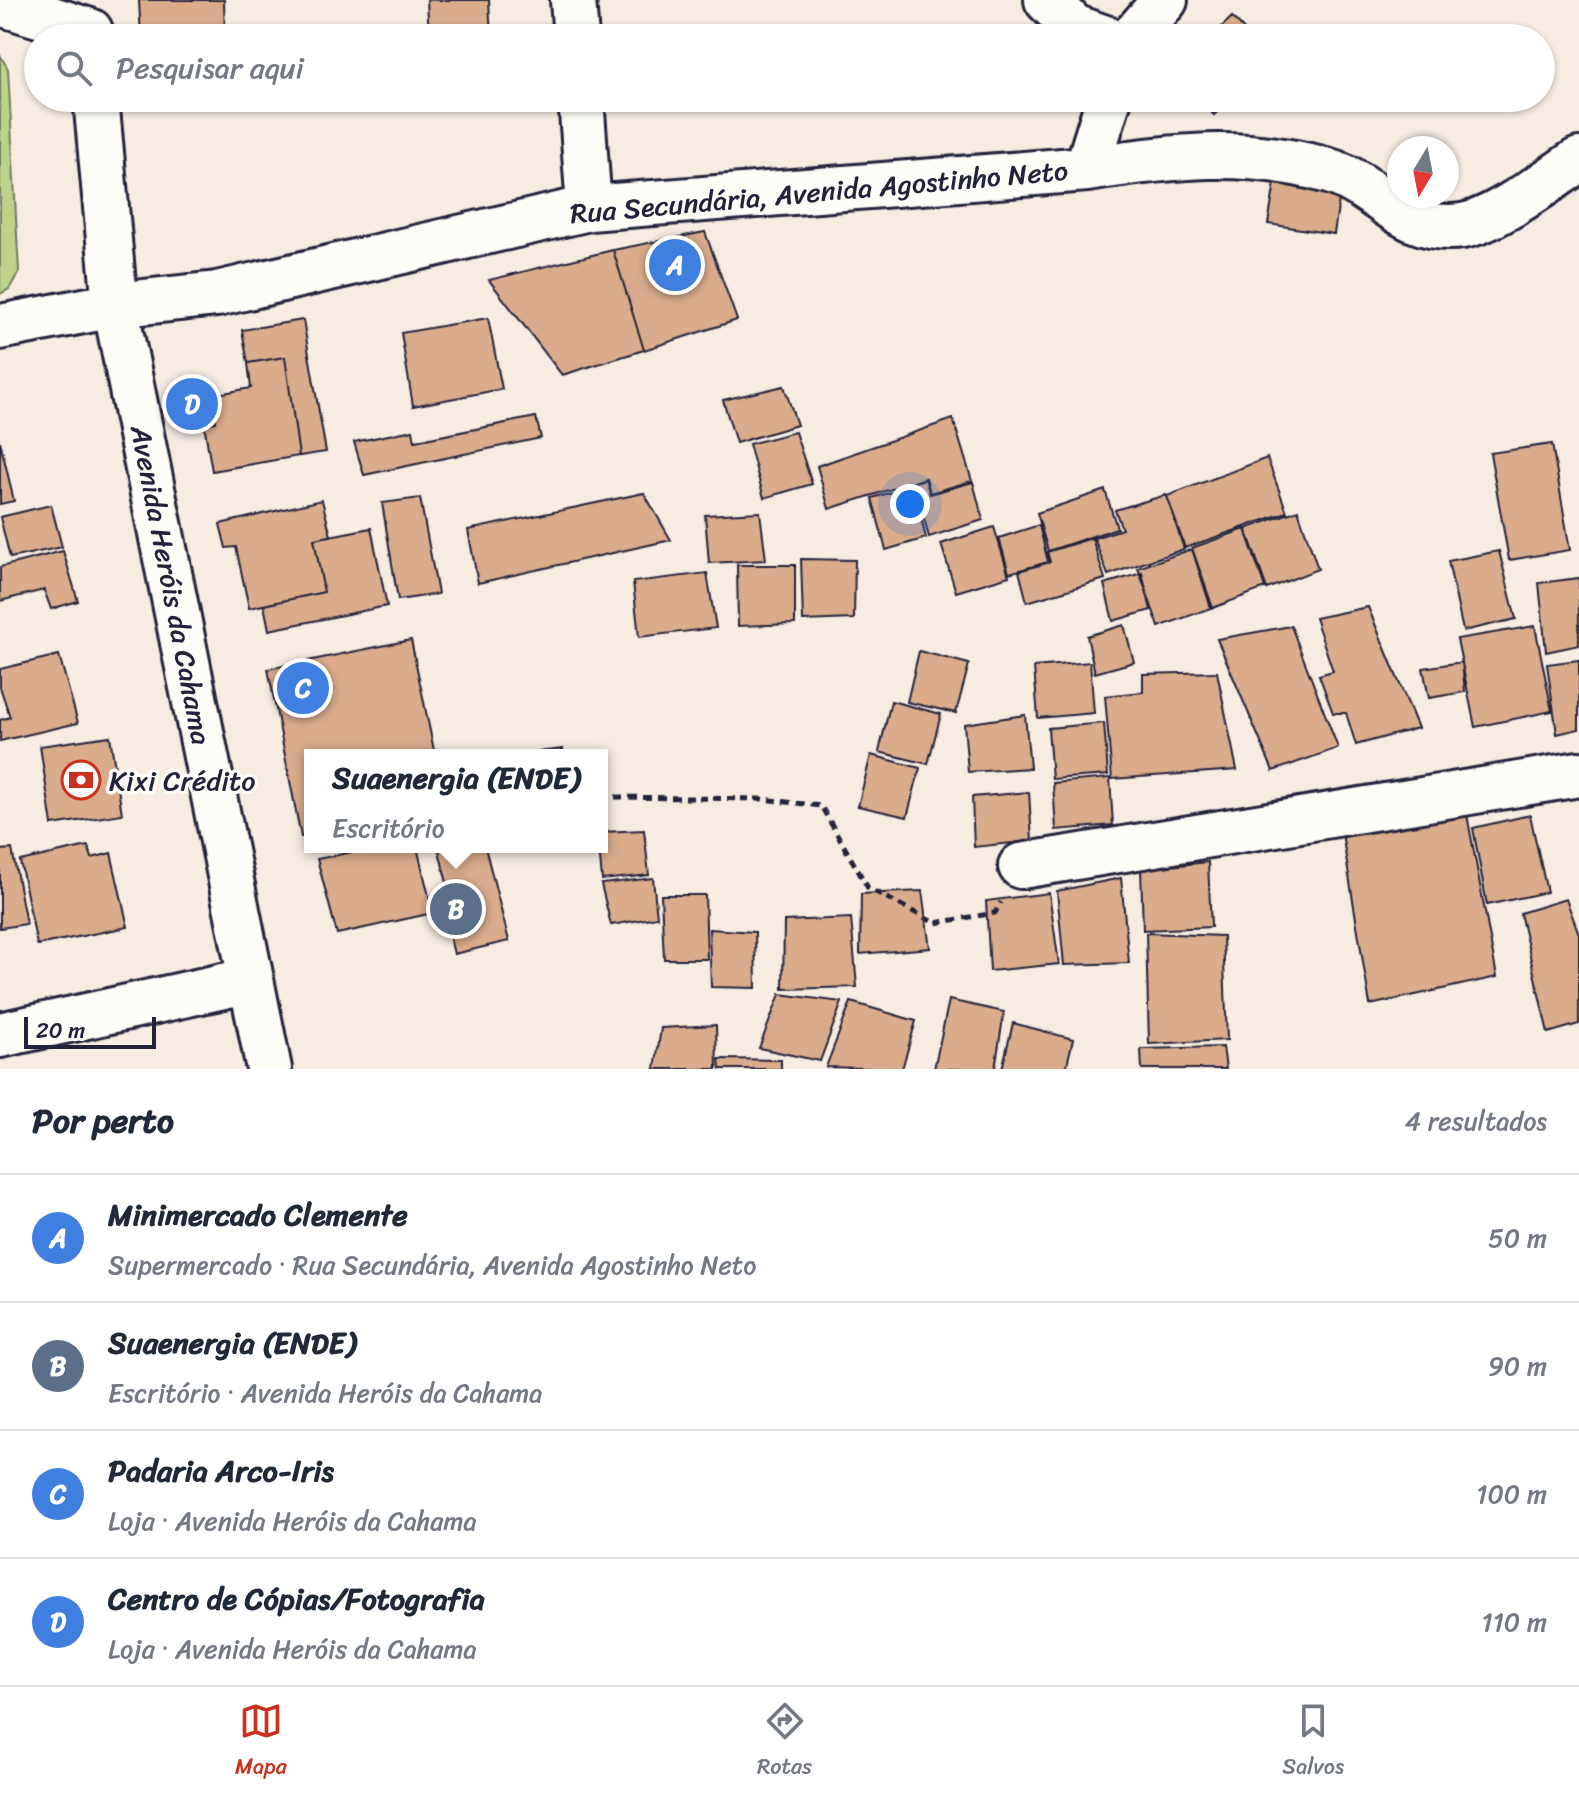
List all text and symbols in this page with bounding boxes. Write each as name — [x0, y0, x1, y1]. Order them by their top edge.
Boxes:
search box — [24, 24, 1555, 112]
text: Pesquisar aqui — [116, 41, 304, 95]
icon: search — [52, 46, 96, 90]
north arrow — [1387, 136, 1459, 208]
street label: Rua Secundária, Avenida Agostinho Neto — [568, 146, 1070, 238]
pin: A — [649, 235, 701, 295]
pin: D — [166, 374, 218, 434]
street label: Avenida Heróis da Cahama — [116, 420, 226, 749]
your location — [890, 484, 930, 524]
pin: C — [277, 658, 329, 718]
popup — [304, 749, 608, 853]
text: Suaenergia (ENDE) — [332, 751, 580, 805]
place label: Kixi Crédito — [109, 756, 255, 805]
bank icon: Kixi Crédito — [60, 759, 102, 801]
text: Escritório — [332, 805, 445, 851]
pin: B — [430, 879, 482, 939]
text: 20 m — [36, 1011, 85, 1050]
scale bar — [24, 1013, 156, 1049]
text: Por perto — [32, 1091, 174, 1151]
text: 4 resultados — [1405, 1098, 1547, 1144]
text: Minimercado Clemente — [108, 1188, 408, 1242]
text: A — [49, 1215, 67, 1261]
text: 50 m — [1488, 1215, 1547, 1261]
text: Supermercado · Rua Secundária, Avenida Agostinho Neto — [108, 1242, 756, 1288]
text: Suaenergia (ENDE) — [108, 1316, 356, 1370]
text: B — [50, 1343, 66, 1389]
text: 90 m — [1488, 1343, 1547, 1389]
text: Escritório · Avenida Heróis da Cahama — [108, 1370, 542, 1416]
text: Padaria Arco-Iris — [108, 1444, 334, 1498]
text: C — [50, 1471, 66, 1517]
text: 100 m — [1476, 1471, 1547, 1517]
text: Loja · Avenida Heróis da Cahama — [108, 1498, 476, 1544]
text: Centro de Cópias/Fotografia — [108, 1572, 485, 1626]
text: D — [50, 1599, 66, 1645]
text: 110 m — [1482, 1599, 1547, 1645]
text: Loja · Avenida Heróis da Cahama — [108, 1626, 476, 1672]
tab: Mapa — [235, 1699, 287, 1786]
tab: Rotas — [757, 1699, 812, 1786]
tab: Salvos — [1282, 1699, 1344, 1786]

